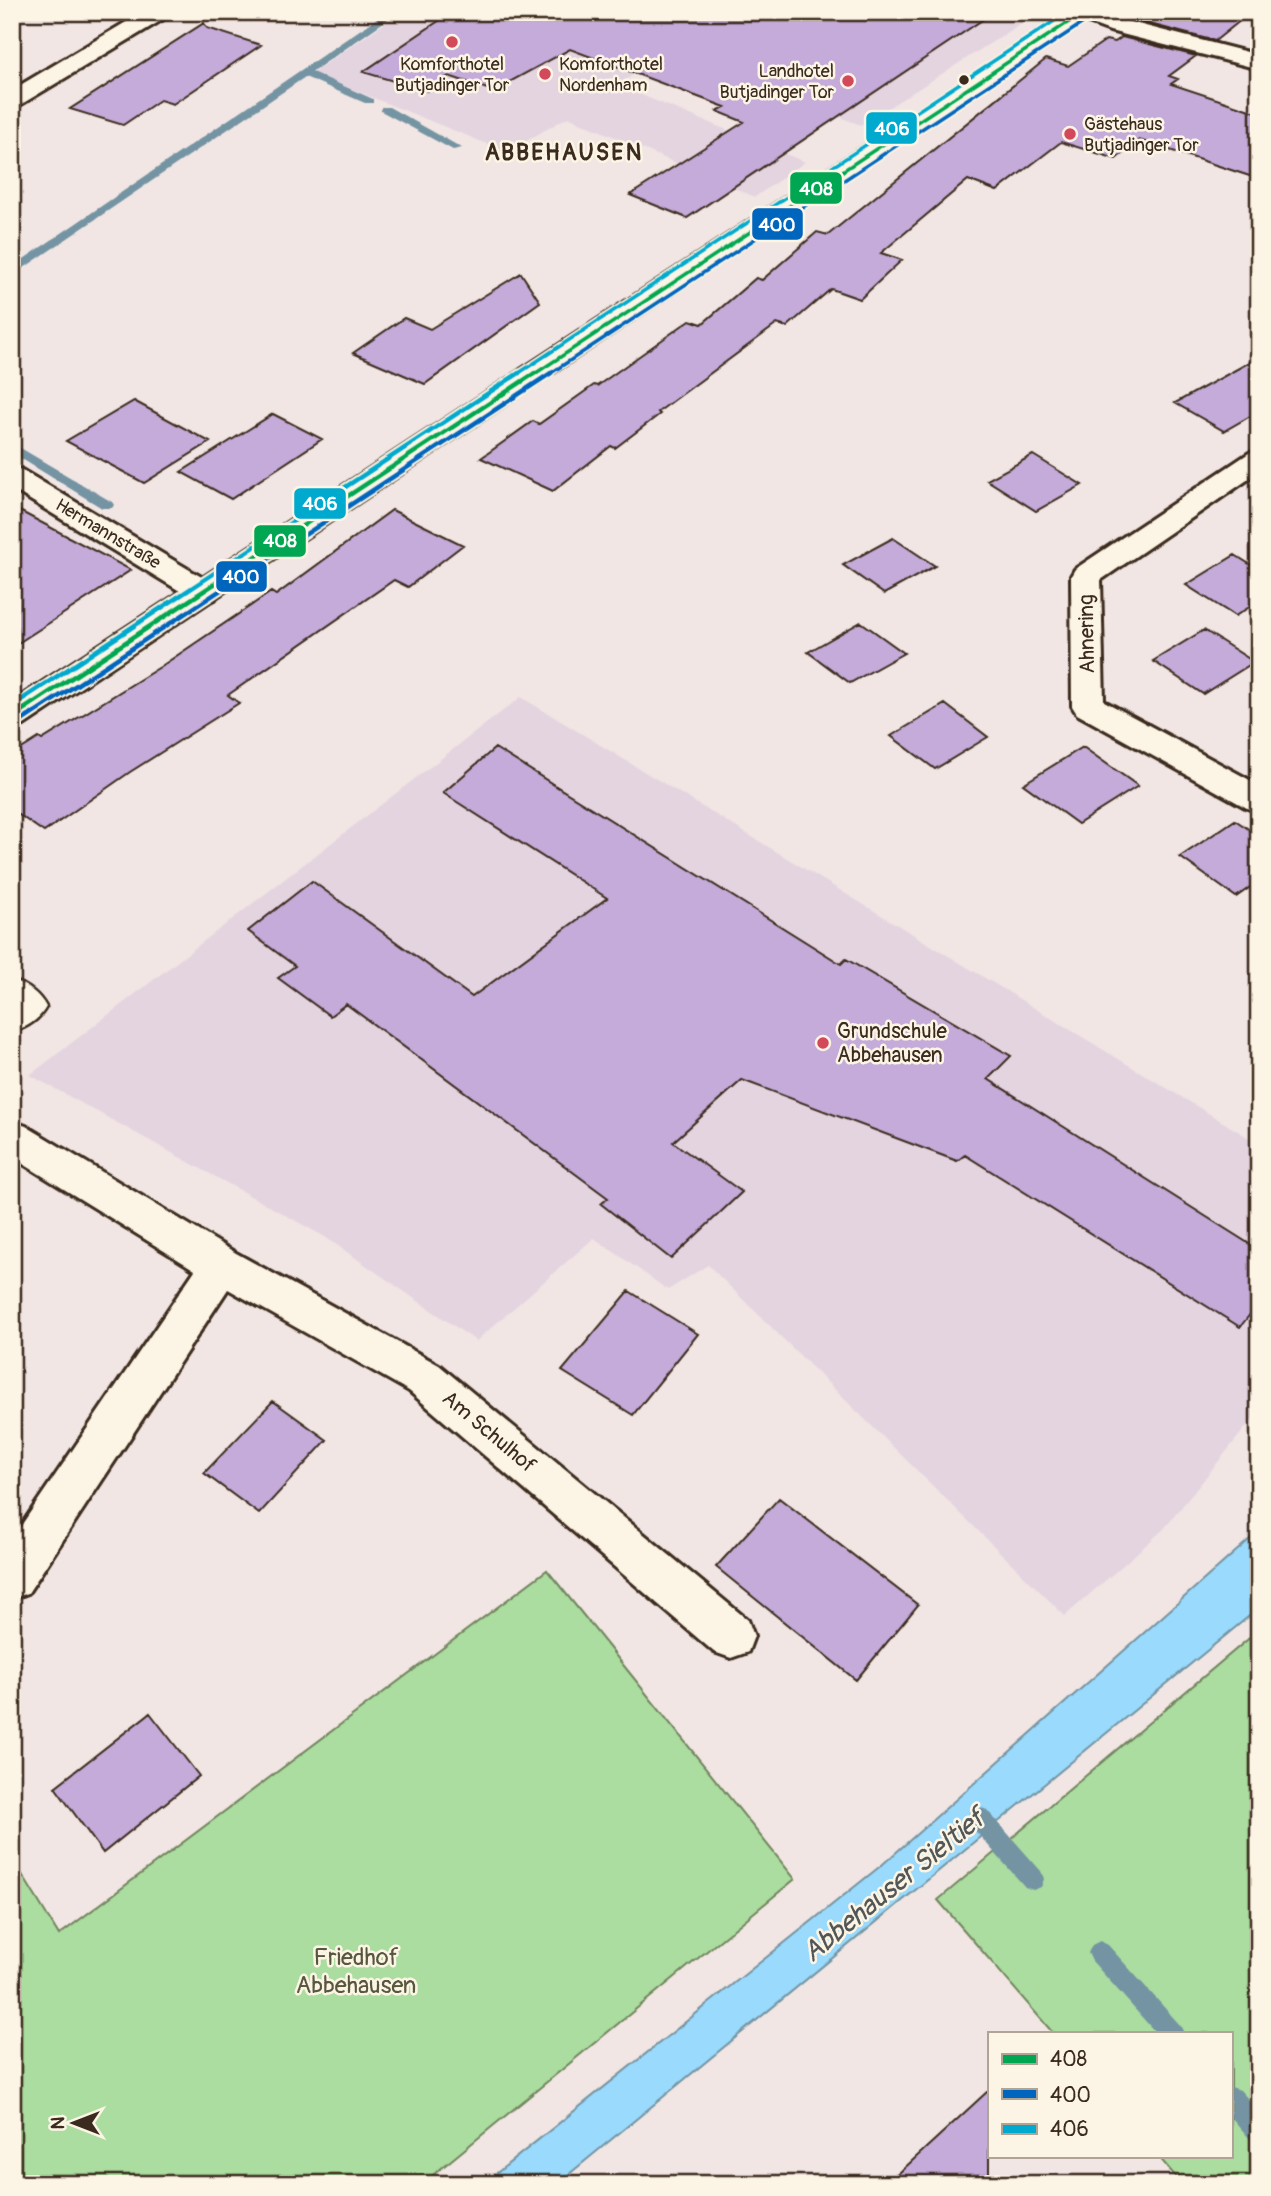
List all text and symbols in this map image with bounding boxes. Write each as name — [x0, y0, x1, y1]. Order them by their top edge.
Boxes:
marker: Komforthotel Butjadinger Tor — [444, 34, 460, 50]
place label: Komforthotel Butjadinger Tor — [395, 53, 510, 97]
place label: Komforthotel Nordenham — [559, 53, 663, 97]
place label: Landhotel Butjadinger Tor — [719, 60, 835, 104]
marker: Komforthotel Nordenham — [537, 66, 553, 82]
marker: Landhotel Butjadinger Tor — [840, 73, 856, 89]
unlabelled marker — [957, 73, 971, 87]
line badge: 406 — [865, 111, 918, 145]
place label: Gästehaus Butjadinger Tor — [1084, 113, 1199, 157]
text: 406 — [874, 117, 910, 141]
marker: Gästehaus Butjadinger Tor — [1062, 126, 1078, 142]
district label: ABBEHAUSEN — [485, 138, 643, 167]
line badge: 408 — [789, 171, 843, 205]
text: 408 — [799, 177, 833, 201]
line badge: 400 — [751, 207, 804, 241]
text: 400 — [759, 213, 796, 237]
line badge: 406 — [293, 487, 347, 520]
text: 406 — [302, 492, 338, 516]
street label: Hermannstraße — [51, 494, 165, 574]
line badge: 408 — [253, 524, 307, 558]
text: 408 — [263, 529, 297, 553]
line badge: 400 — [215, 560, 268, 593]
text: 400 — [223, 565, 260, 589]
street label: Ahnering — [1073, 594, 1101, 674]
place label: Grundschule Abbehausen — [837, 1018, 948, 1069]
marker: Grundschule Abbehausen — [815, 1035, 831, 1051]
street label: Am Schulhof — [437, 1385, 542, 1479]
water label: Abbehauser Sieltief — [796, 1799, 996, 1970]
park label: Friedhof Abbehausen — [296, 1943, 416, 2000]
legend — [988, 2032, 1232, 2158]
text: 408 — [1050, 2046, 1087, 2073]
text: 400 — [1050, 2082, 1091, 2109]
north arrow — [38, 2088, 108, 2158]
text: N — [46, 2116, 70, 2129]
text: 406 — [1050, 2116, 1089, 2143]

